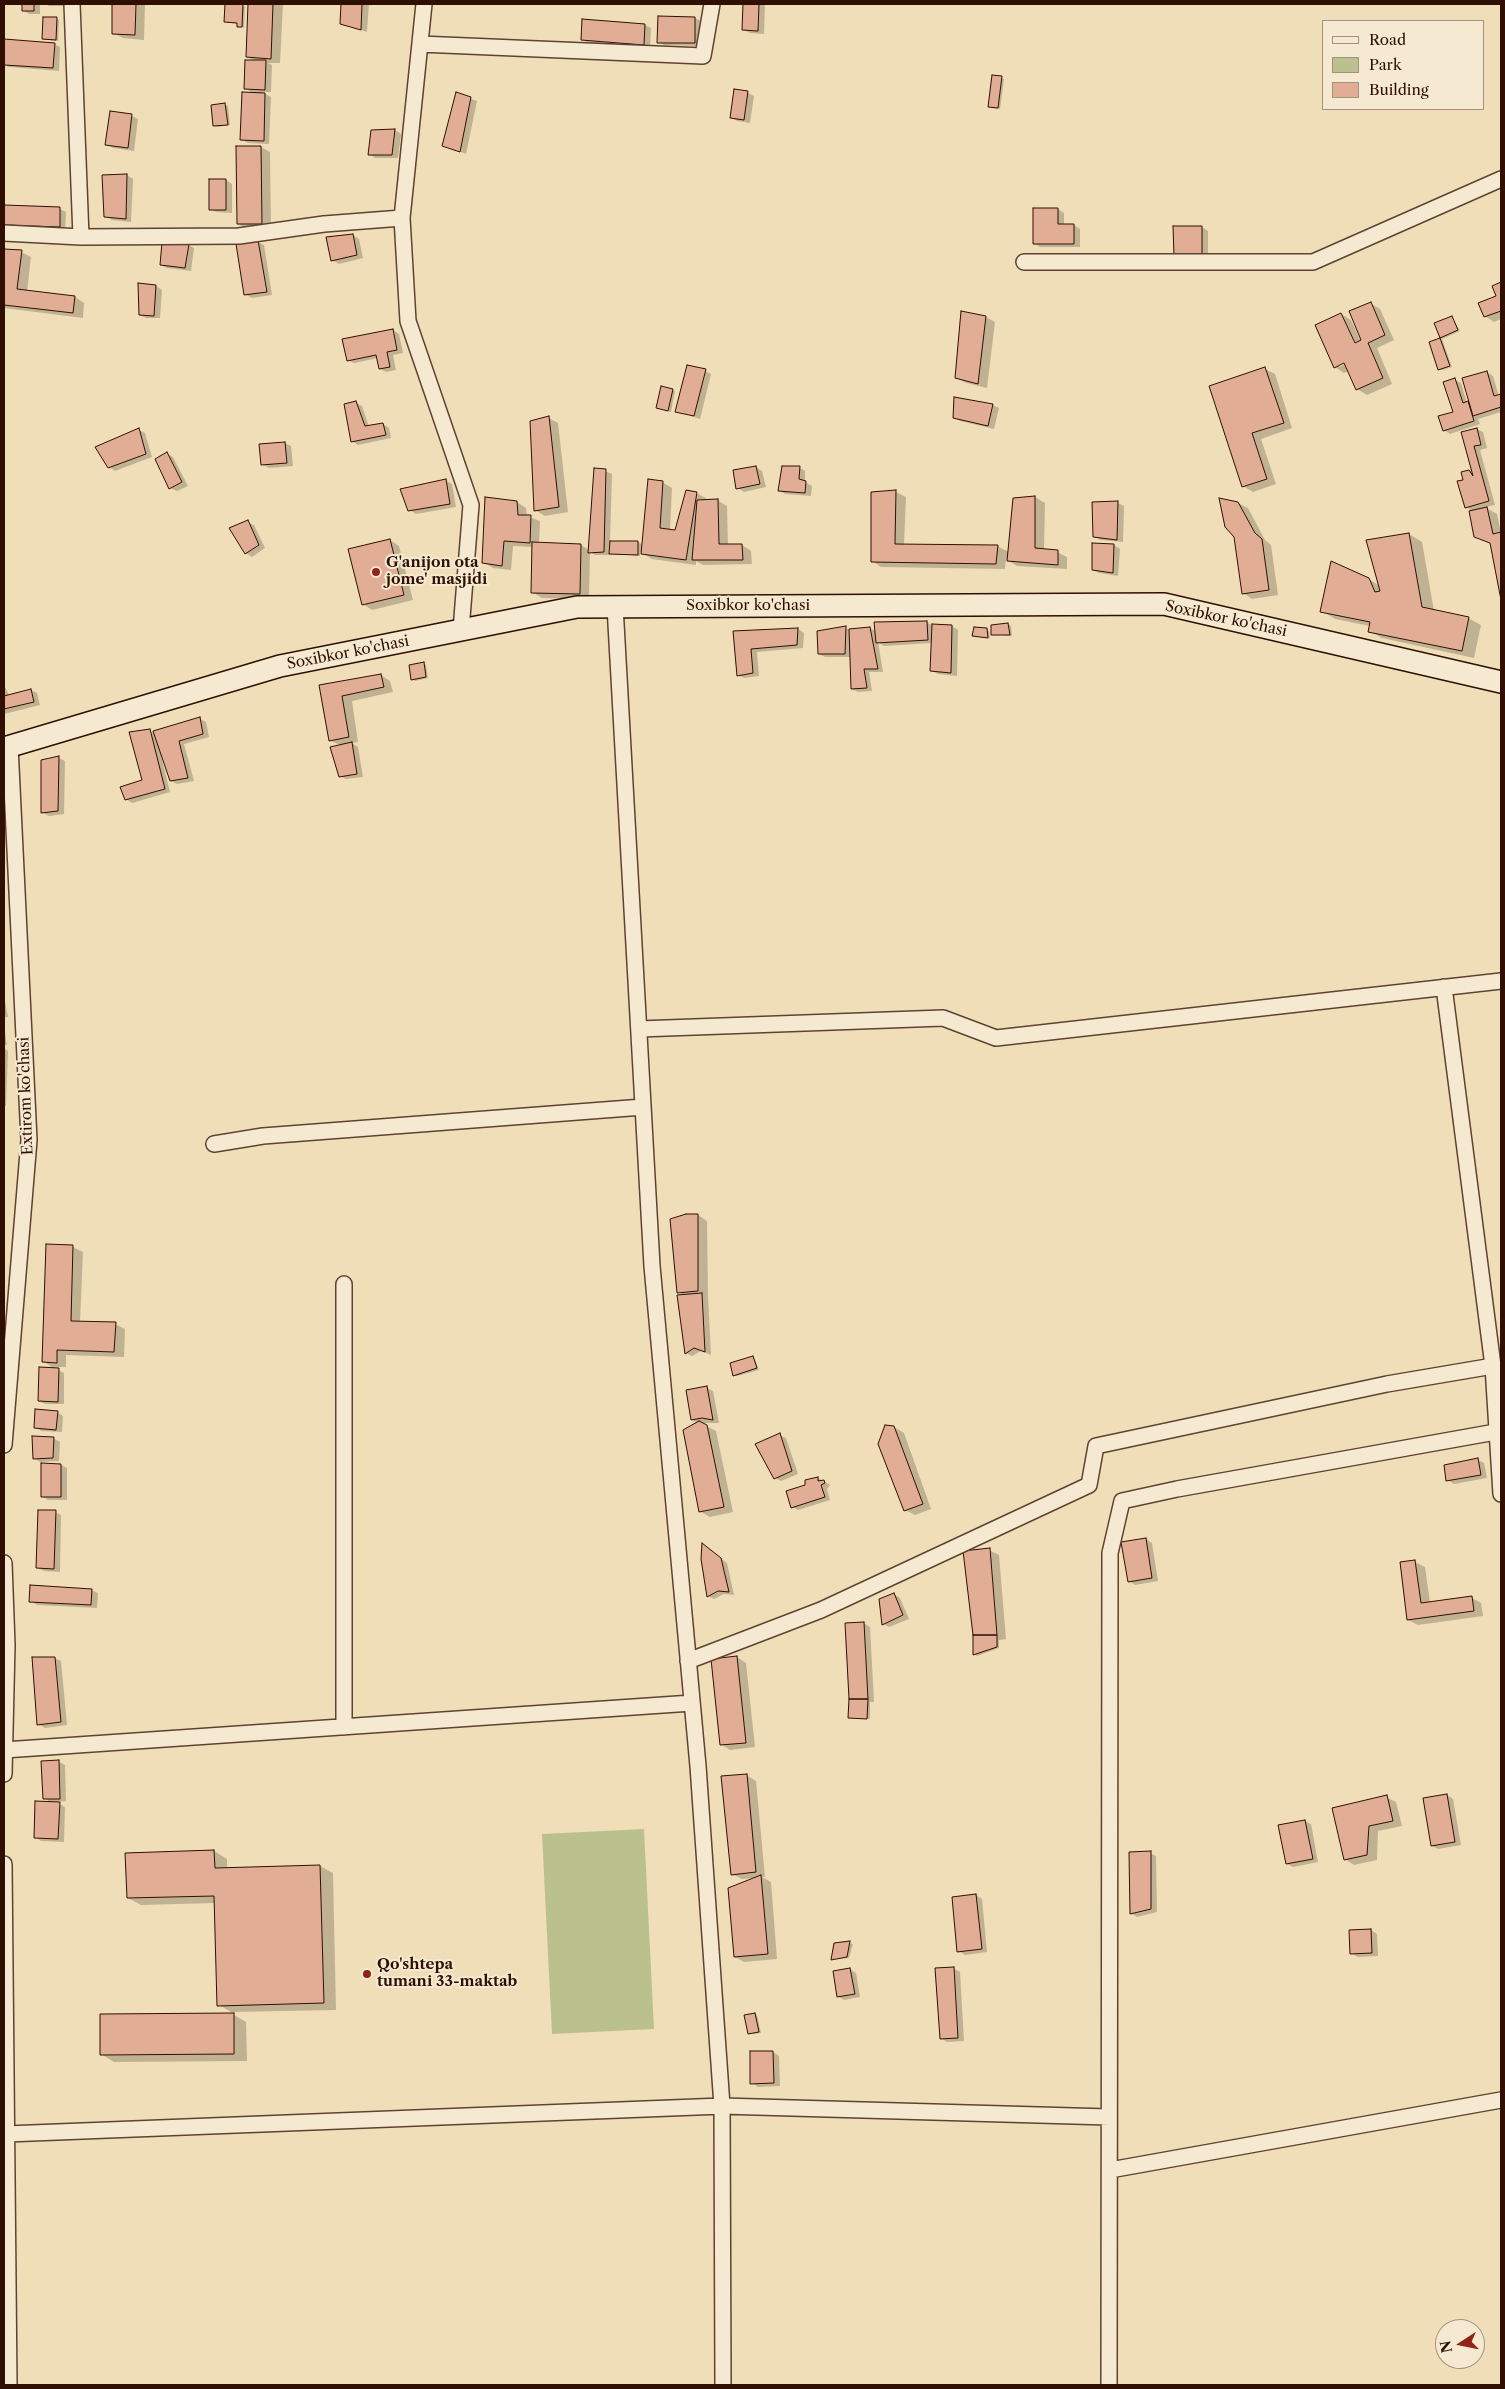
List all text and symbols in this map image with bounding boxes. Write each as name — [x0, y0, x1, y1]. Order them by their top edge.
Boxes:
legend — [1322, 20, 1485, 110]
text: Road — [1369, 30, 1406, 49]
text: Park — [1369, 55, 1402, 74]
text: Building — [1369, 80, 1429, 99]
place label: G'anijon ota jome' masjidi — [386, 554, 487, 589]
marker: G'anijon ota jome' masjidi — [370, 566, 382, 578]
street label: Soxibkor ko'chasi — [686, 597, 810, 615]
street label: Soxibkor ko'chasi — [1163, 597, 1289, 641]
street label: Soxibkor ko'chasi — [285, 632, 411, 674]
street label: Extirom ko'chasi — [15, 1036, 37, 1156]
place label: Qo'shtepa tumani 33-maktab — [377, 1956, 517, 1991]
marker: Qo'shtepa tumani 33-maktab — [361, 1968, 373, 1980]
north arrow — [1435, 2319, 1485, 2369]
text: N — [1436, 2339, 1456, 2354]

